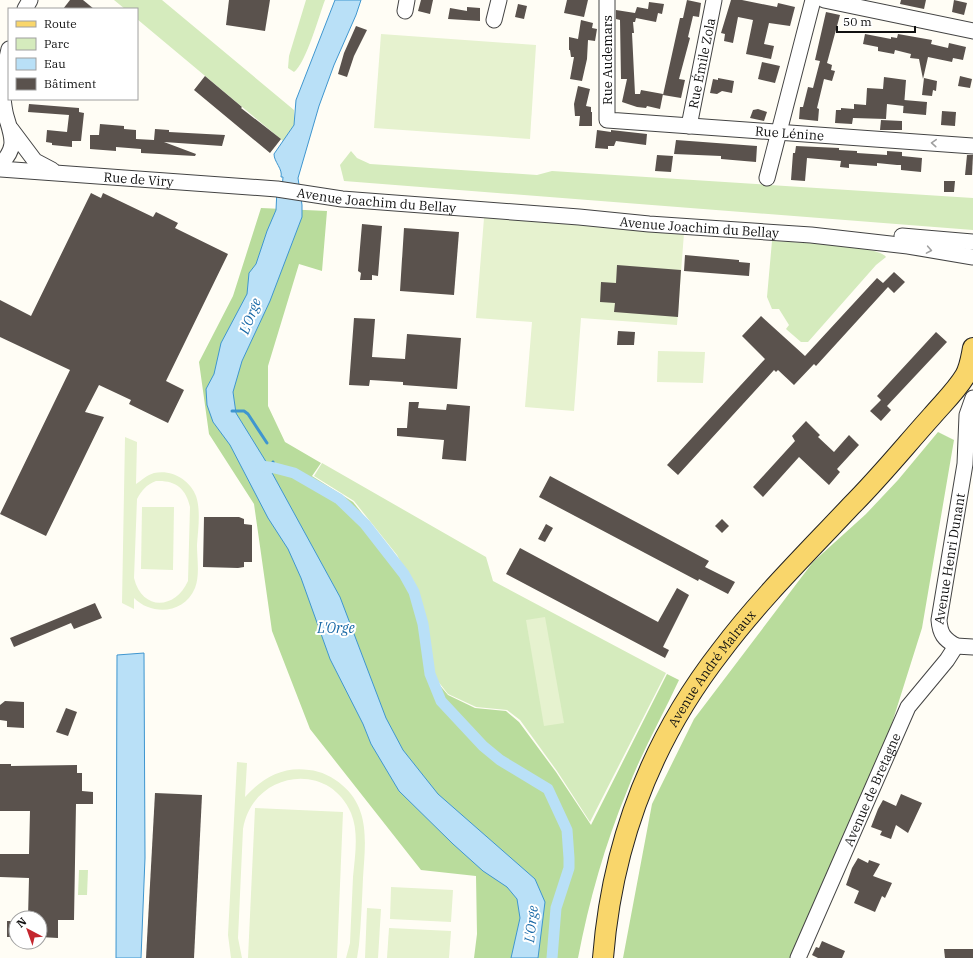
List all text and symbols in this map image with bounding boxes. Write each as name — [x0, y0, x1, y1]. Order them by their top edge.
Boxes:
legend — [8, 8, 138, 100]
scale bar — [837, 8, 915, 34]
text: 50 m — [843, 14, 872, 29]
street label: Rue Audemars — [599, 15, 616, 105]
text: Route — [44, 16, 77, 31]
street label: Rue Émile Zola — [684, 16, 719, 110]
text: Parc — [44, 36, 69, 51]
text: Eau — [44, 56, 66, 71]
text: Bâtiment — [44, 76, 96, 91]
street label: Rue Lénine — [754, 122, 825, 144]
one-way arrow — [931, 139, 937, 148]
street label: Rue de Viry — [103, 168, 174, 190]
street label: Avenue Joachim du Bellay — [296, 184, 457, 216]
street label: Avenue Joachim du Bellay — [619, 213, 780, 241]
one-way arrow — [926, 245, 932, 253]
water label: L'Orge — [235, 295, 265, 338]
street label: Avenue Henri Dunant — [930, 491, 969, 626]
street label: Avenue André Malraux — [664, 606, 759, 730]
water label: L'Orge — [316, 619, 355, 637]
street label: Avenue de Bretagne — [840, 730, 904, 849]
water label: L'Orge — [520, 904, 542, 944]
north arrow — [8, 910, 48, 950]
text: N — [14, 914, 30, 931]

